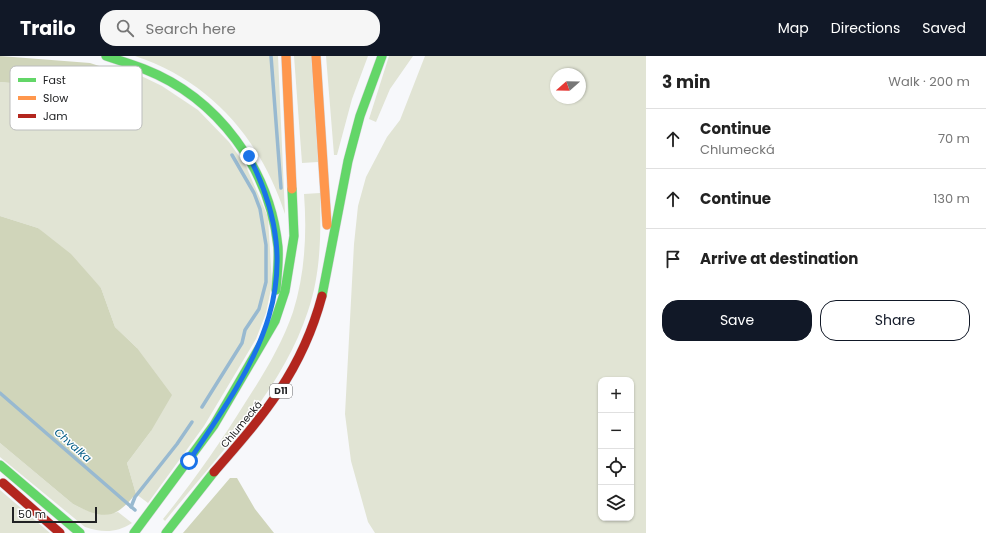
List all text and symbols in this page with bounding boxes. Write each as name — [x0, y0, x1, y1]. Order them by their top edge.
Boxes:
search box — [100, 10, 380, 46]
text: Trailo — [20, 15, 76, 42]
icon: search — [114, 17, 136, 39]
text: Search here — [146, 18, 236, 39]
text: Map — [778, 18, 809, 38]
text: Directions — [831, 18, 900, 38]
text: Saved — [922, 18, 966, 38]
legend — [10, 66, 142, 130]
north arrow — [550, 68, 586, 104]
text: 3 min — [662, 70, 710, 94]
text: Fast — [43, 72, 66, 88]
text: Walk · 200 m — [888, 72, 970, 91]
text: Slow — [43, 90, 68, 106]
text: Jam — [43, 108, 68, 124]
text: Continue — [700, 118, 771, 139]
icon: ahead — [662, 128, 684, 150]
text: 70 m — [938, 129, 970, 148]
text: Chlumecká — [700, 140, 775, 159]
route end — [240, 147, 258, 165]
icon: ahead — [662, 188, 684, 210]
text: Continue — [700, 188, 771, 209]
text: 130 m — [933, 189, 970, 208]
icon: arrive — [662, 248, 684, 270]
text: Arrive at destination — [700, 248, 858, 269]
button: Save — [662, 300, 812, 341]
button: Share — [820, 300, 970, 341]
map controls — [598, 377, 634, 521]
button: + — [598, 377, 634, 413]
road number: D11 — [270, 384, 292, 398]
street label: Chlumecká — [217, 397, 266, 451]
button: − — [598, 413, 634, 449]
water label: Chvalka — [51, 424, 96, 466]
button: locate — [598, 449, 634, 485]
route start — [180, 452, 198, 470]
button: layers — [598, 485, 634, 521]
scale bar — [12, 505, 97, 524]
text: 50 m — [18, 506, 46, 522]

